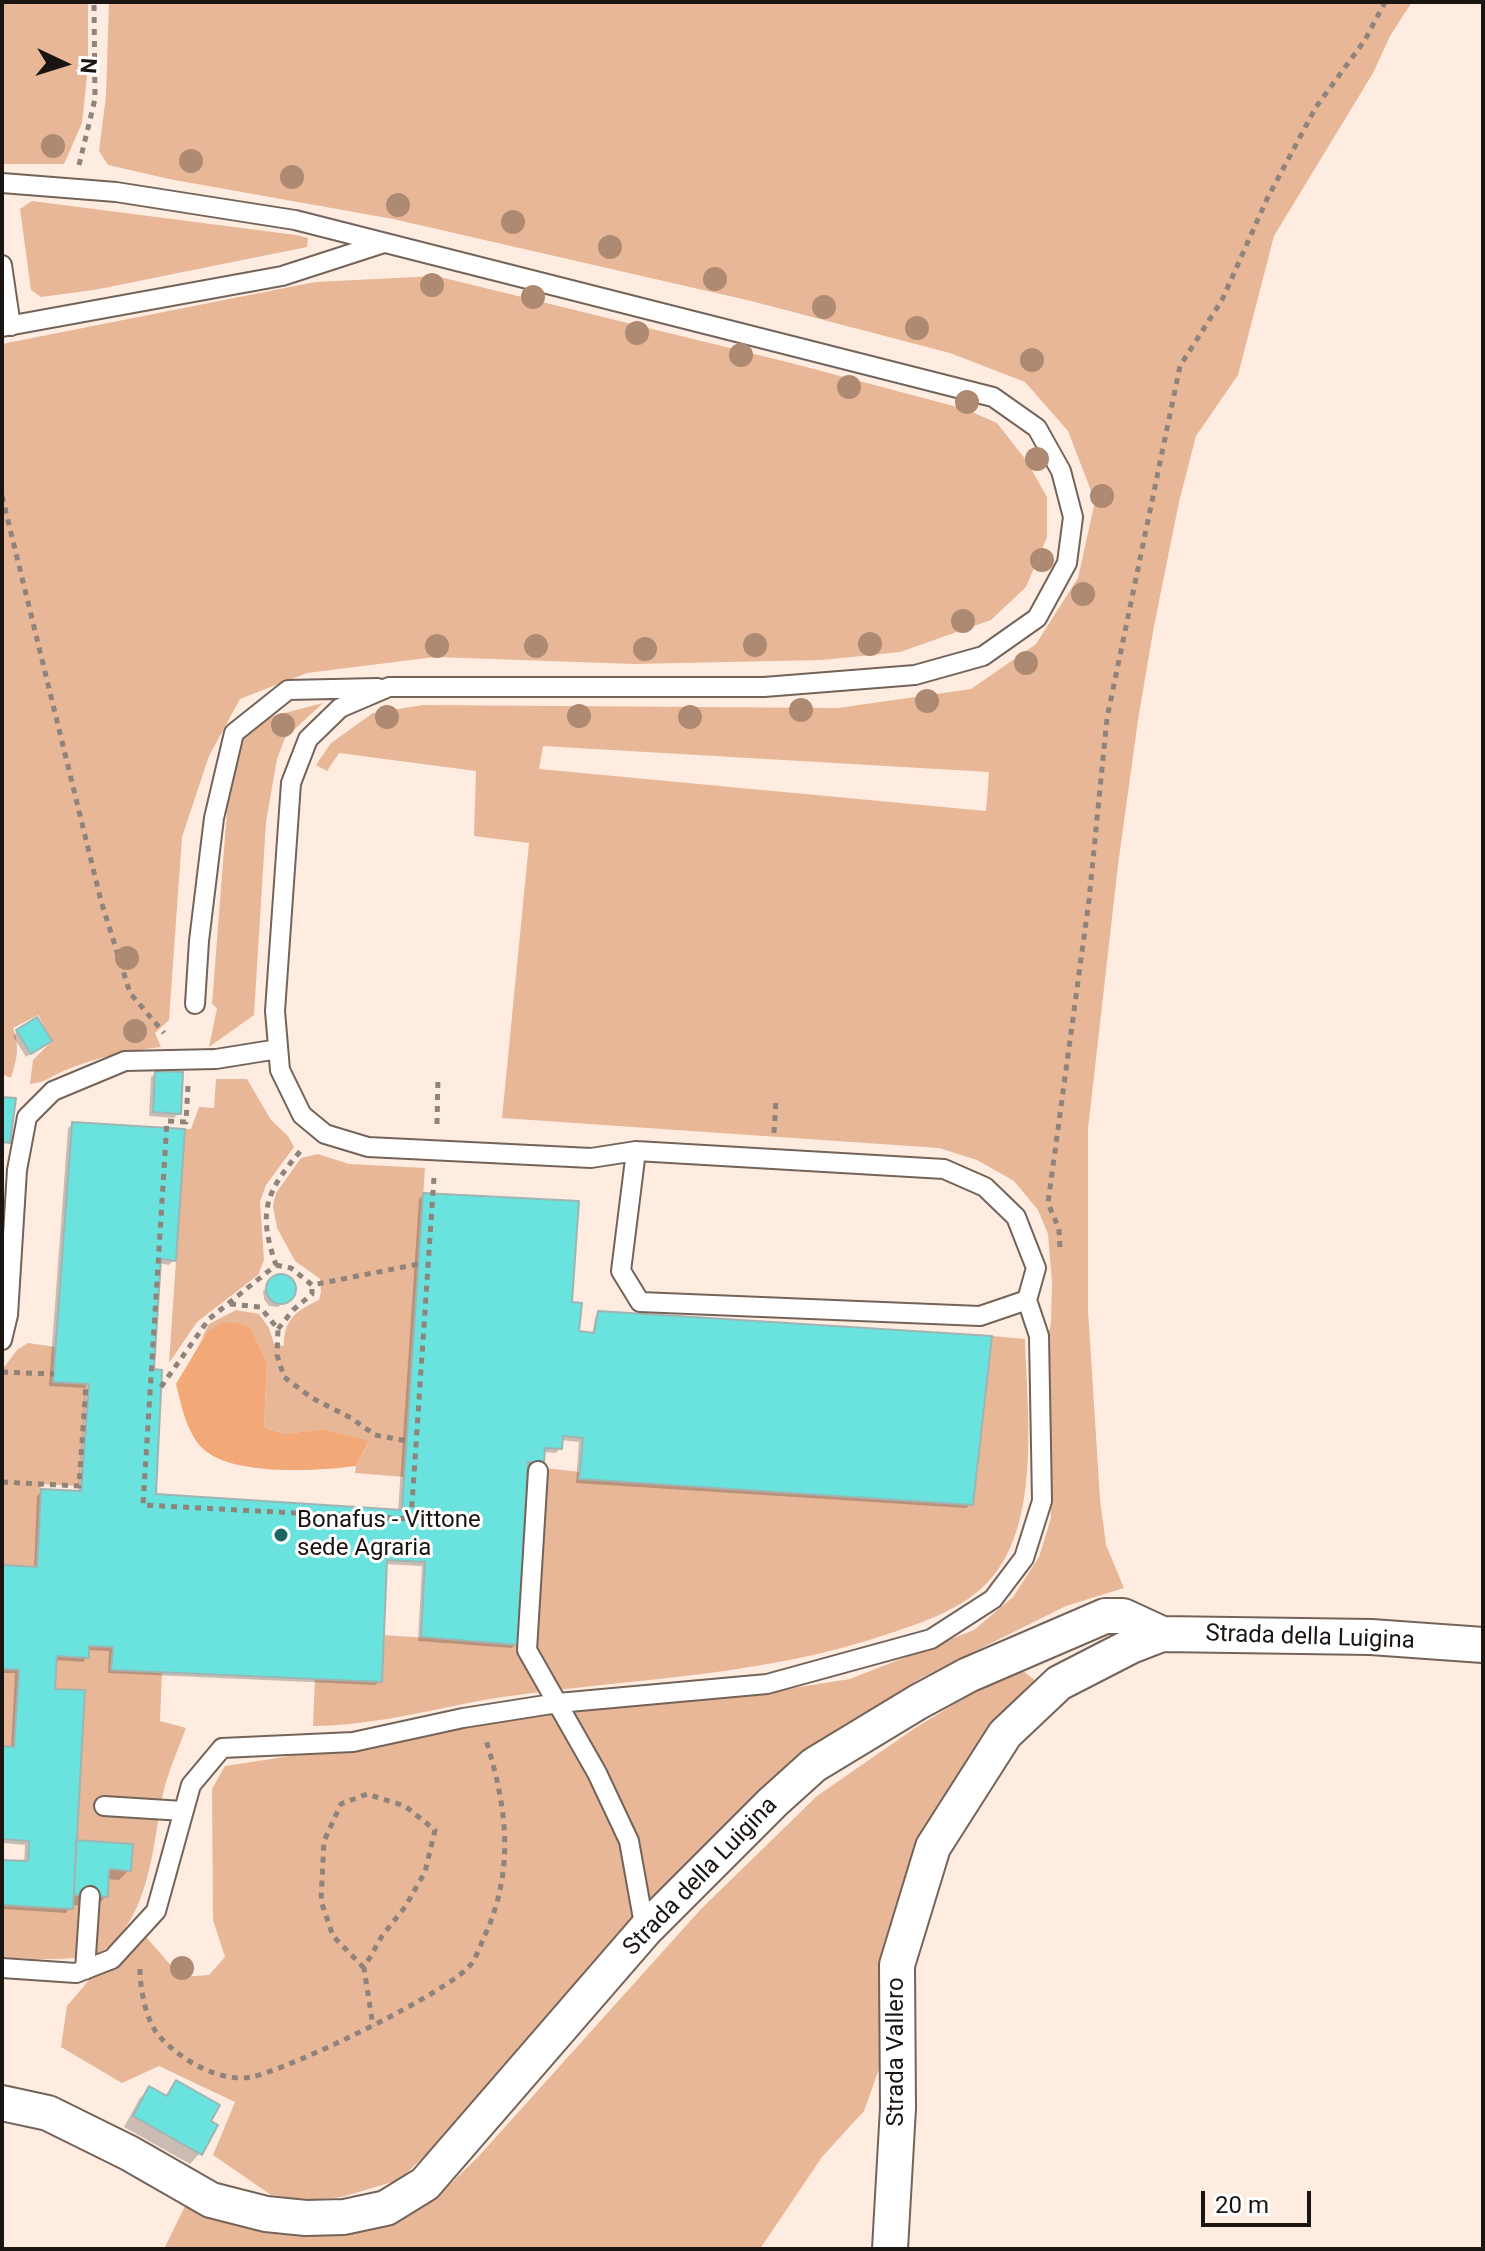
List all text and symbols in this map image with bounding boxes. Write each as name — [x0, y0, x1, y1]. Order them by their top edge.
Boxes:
north arrow — [24, 24, 104, 104]
text: N — [75, 57, 101, 74]
place label: Bonafus - Vittone sede Agraria — [297, 1507, 481, 1563]
marker: Bonafus - Vittone sede Agraria — [272, 1526, 290, 1544]
street label: Strada della Luigina — [1205, 1620, 1415, 1656]
street label: Strada della Luigina — [618, 1792, 784, 1962]
street label: Strada Vallero — [883, 1977, 911, 2127]
scale bar — [1205, 2175, 1315, 2225]
text: 20 m — [1215, 2191, 1269, 2219]

